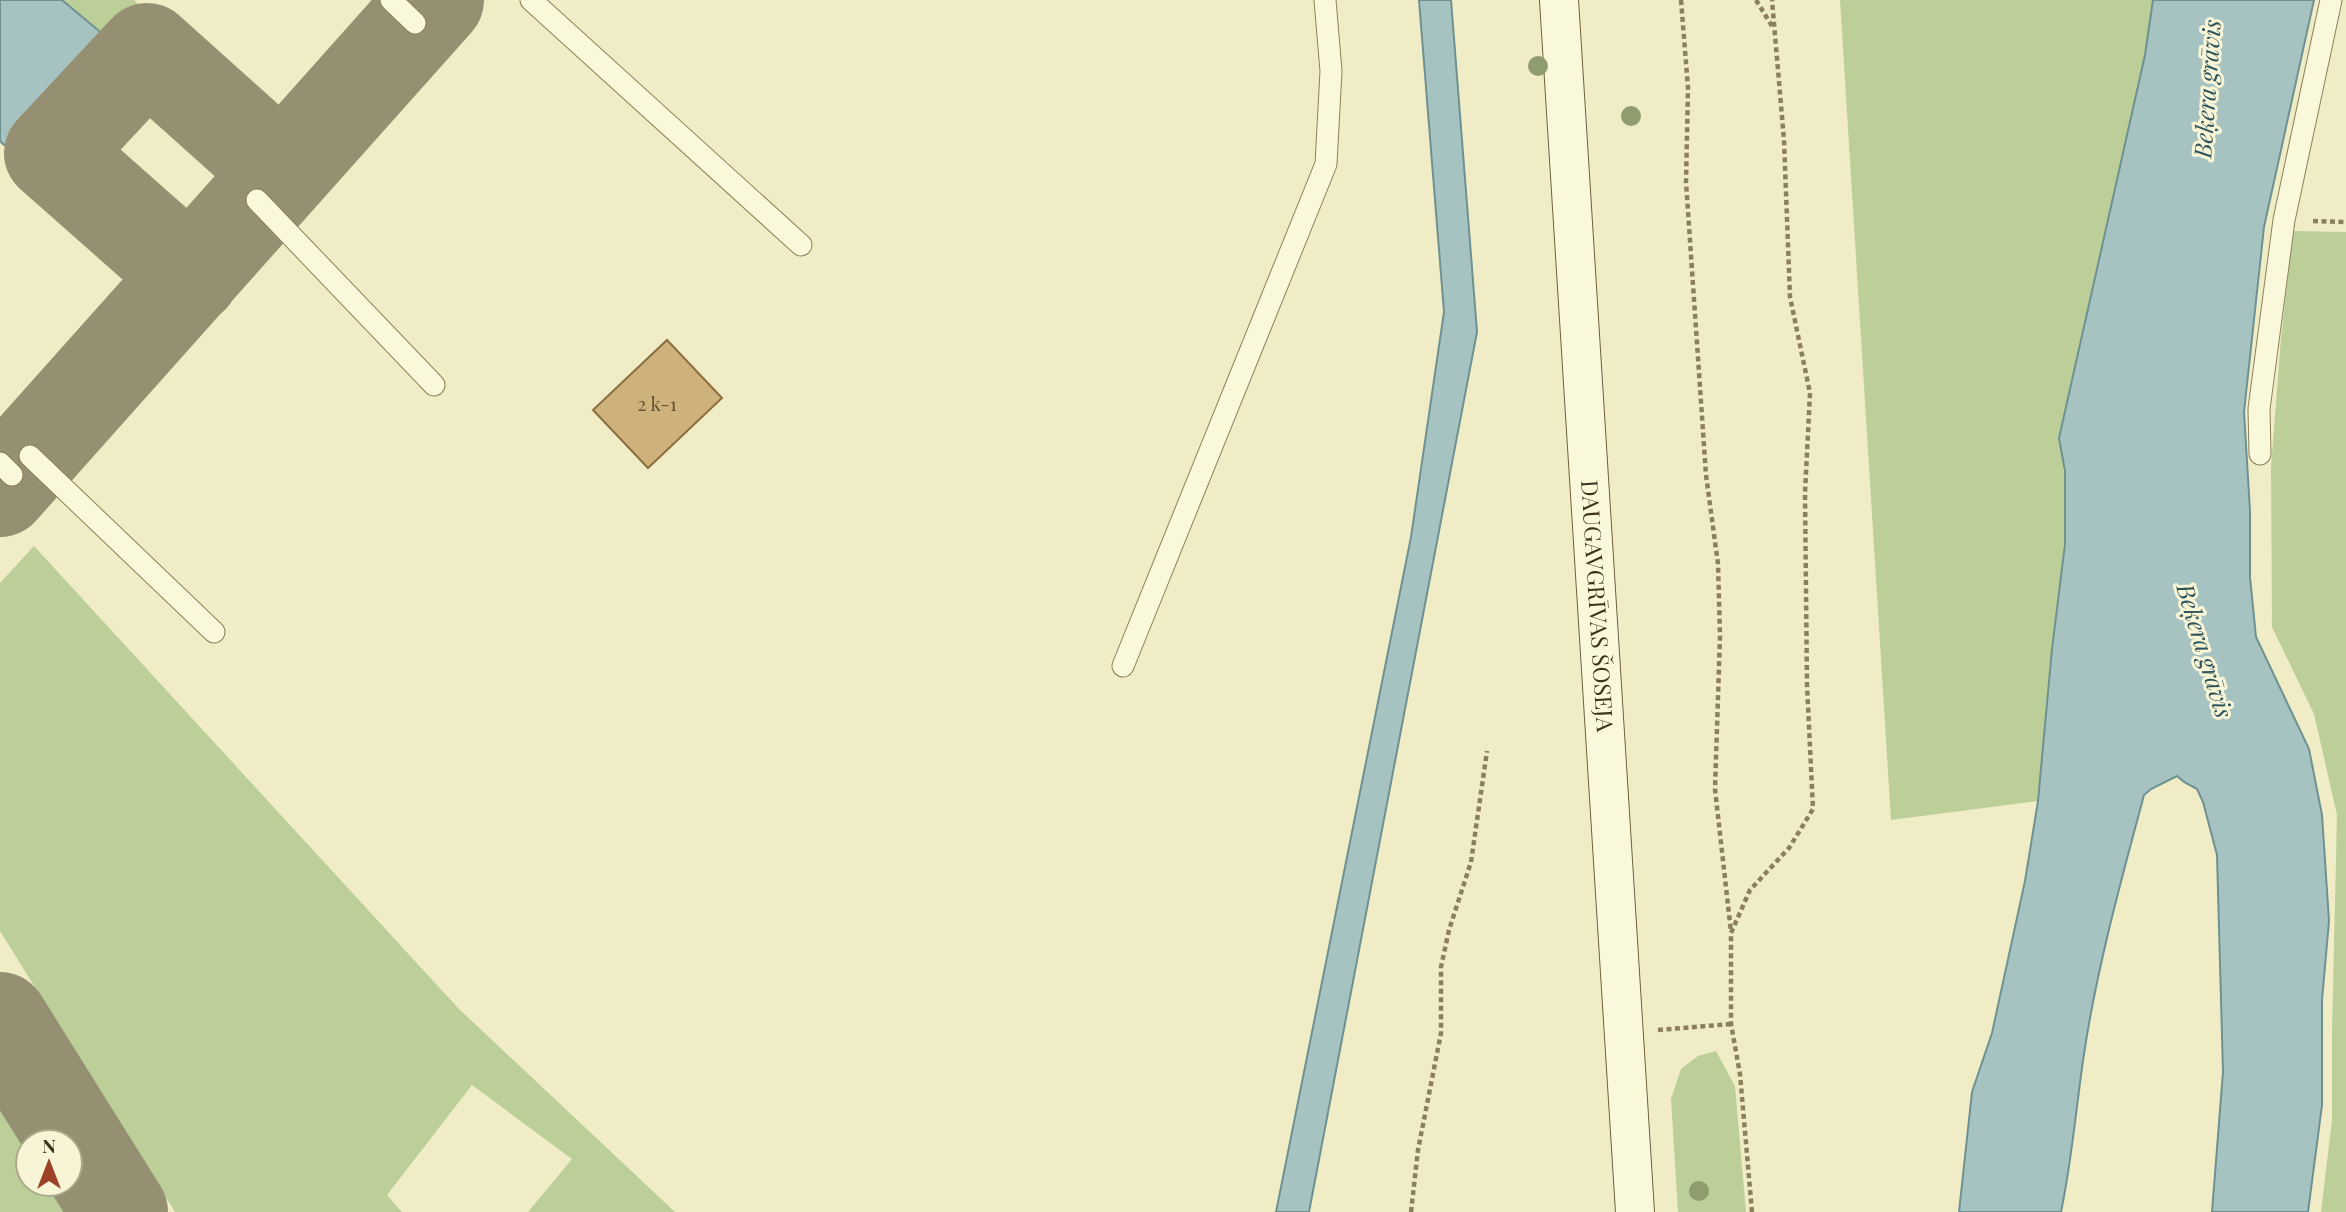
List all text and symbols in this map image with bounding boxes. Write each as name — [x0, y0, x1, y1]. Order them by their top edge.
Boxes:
water label: Beķera grāvis — [2185, 19, 2227, 160]
house number: 2 k-1 — [637, 390, 677, 416]
street label: DAUGAVGRĪVAS ŠOSEJA — [1575, 479, 1622, 733]
water label: Beķera grāvis — [2170, 578, 2241, 721]
north arrow — [14, 1128, 84, 1198]
text: N — [42, 1132, 56, 1158]

